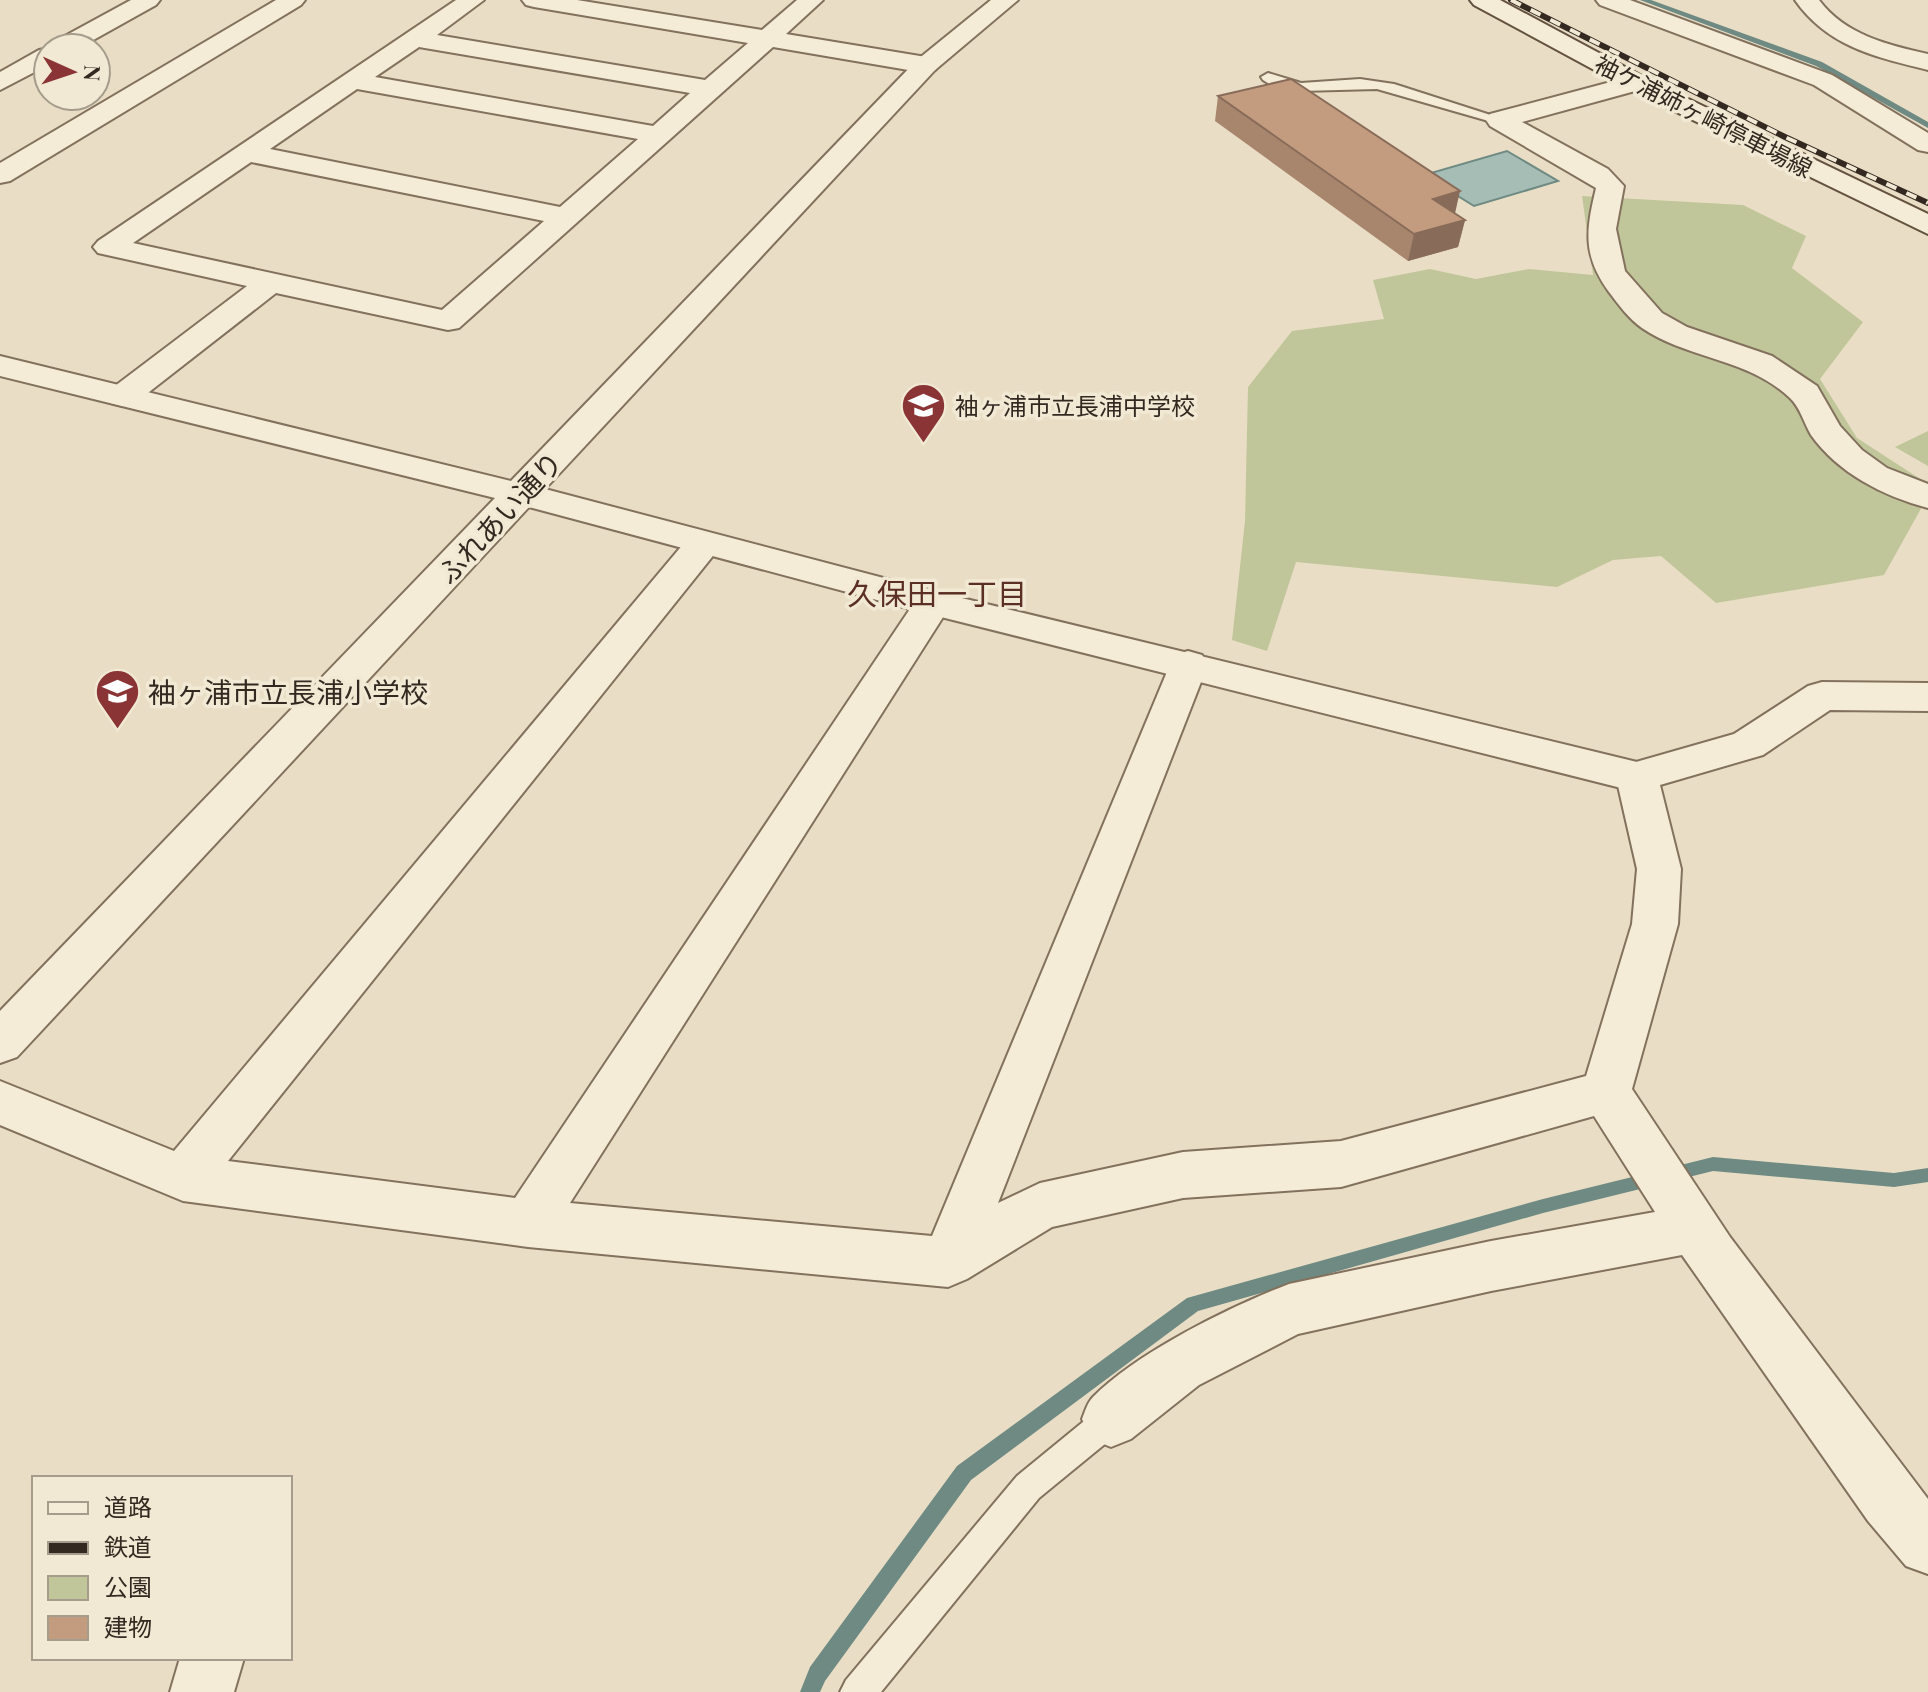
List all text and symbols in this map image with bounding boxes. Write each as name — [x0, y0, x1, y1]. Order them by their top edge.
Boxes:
north arrow — [32, 32, 112, 112]
street label: 袖ケ浦姉ヶ崎停車場線 — [1590, 46, 1818, 184]
text: N — [78, 64, 108, 82]
school or university icon: 袖ヶ浦市立長浦中学校 — [900, 381, 948, 444]
place label: 袖ヶ浦市立長浦中学校 — [955, 389, 1195, 421]
street label: ふれあい通り — [428, 443, 570, 591]
district label: 久保田一丁目 — [847, 573, 1027, 613]
school or university icon: 袖ヶ浦市立長浦小学校 — [93, 667, 141, 730]
place label: 袖ヶ浦市立長浦小学校 — [148, 673, 428, 710]
legend — [32, 1476, 292, 1660]
text: 道路 — [104, 1490, 152, 1522]
text: 鉄道 — [104, 1530, 152, 1562]
text: 公園 — [104, 1570, 152, 1602]
text: 建物 — [104, 1610, 152, 1642]

